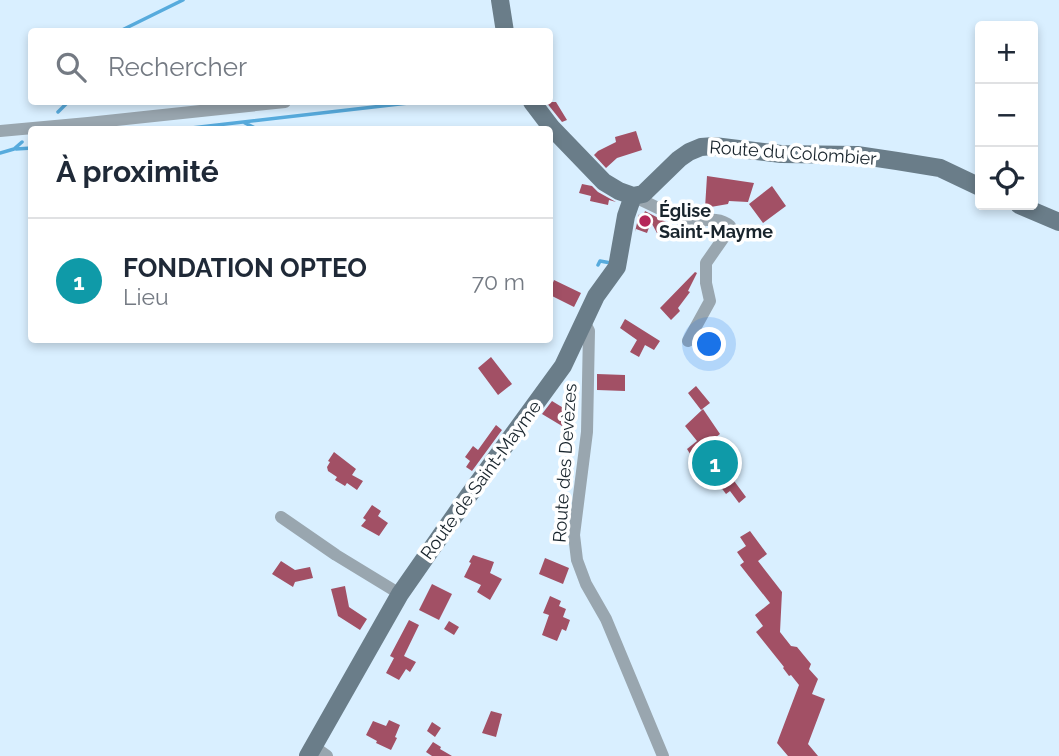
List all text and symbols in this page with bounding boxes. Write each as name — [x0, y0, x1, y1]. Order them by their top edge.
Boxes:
map controls — [975, 21, 1038, 210]
button: + — [975, 21, 1038, 84]
search box — [28, 28, 553, 105]
icon: search — [52, 48, 90, 86]
text: Rechercher — [108, 52, 247, 82]
button: − — [975, 84, 1038, 147]
street label: Route du Colombier — [709, 136, 878, 169]
button: locate — [975, 147, 1038, 210]
text: À proximité — [56, 154, 219, 189]
place label: Église Saint-Mayme — [659, 200, 773, 242]
marker: Église Saint-Mayme — [637, 213, 653, 229]
text: FONDATION OPTEO — [123, 253, 367, 283]
text: 1 — [73, 268, 85, 295]
text: 70 m — [472, 268, 525, 295]
text: Lieu — [123, 283, 169, 310]
your location — [692, 327, 726, 361]
street label: Route des Devèzes — [548, 382, 581, 543]
street label: Route de Saint-Mayme — [416, 396, 545, 563]
pin: 1 — [692, 437, 738, 489]

